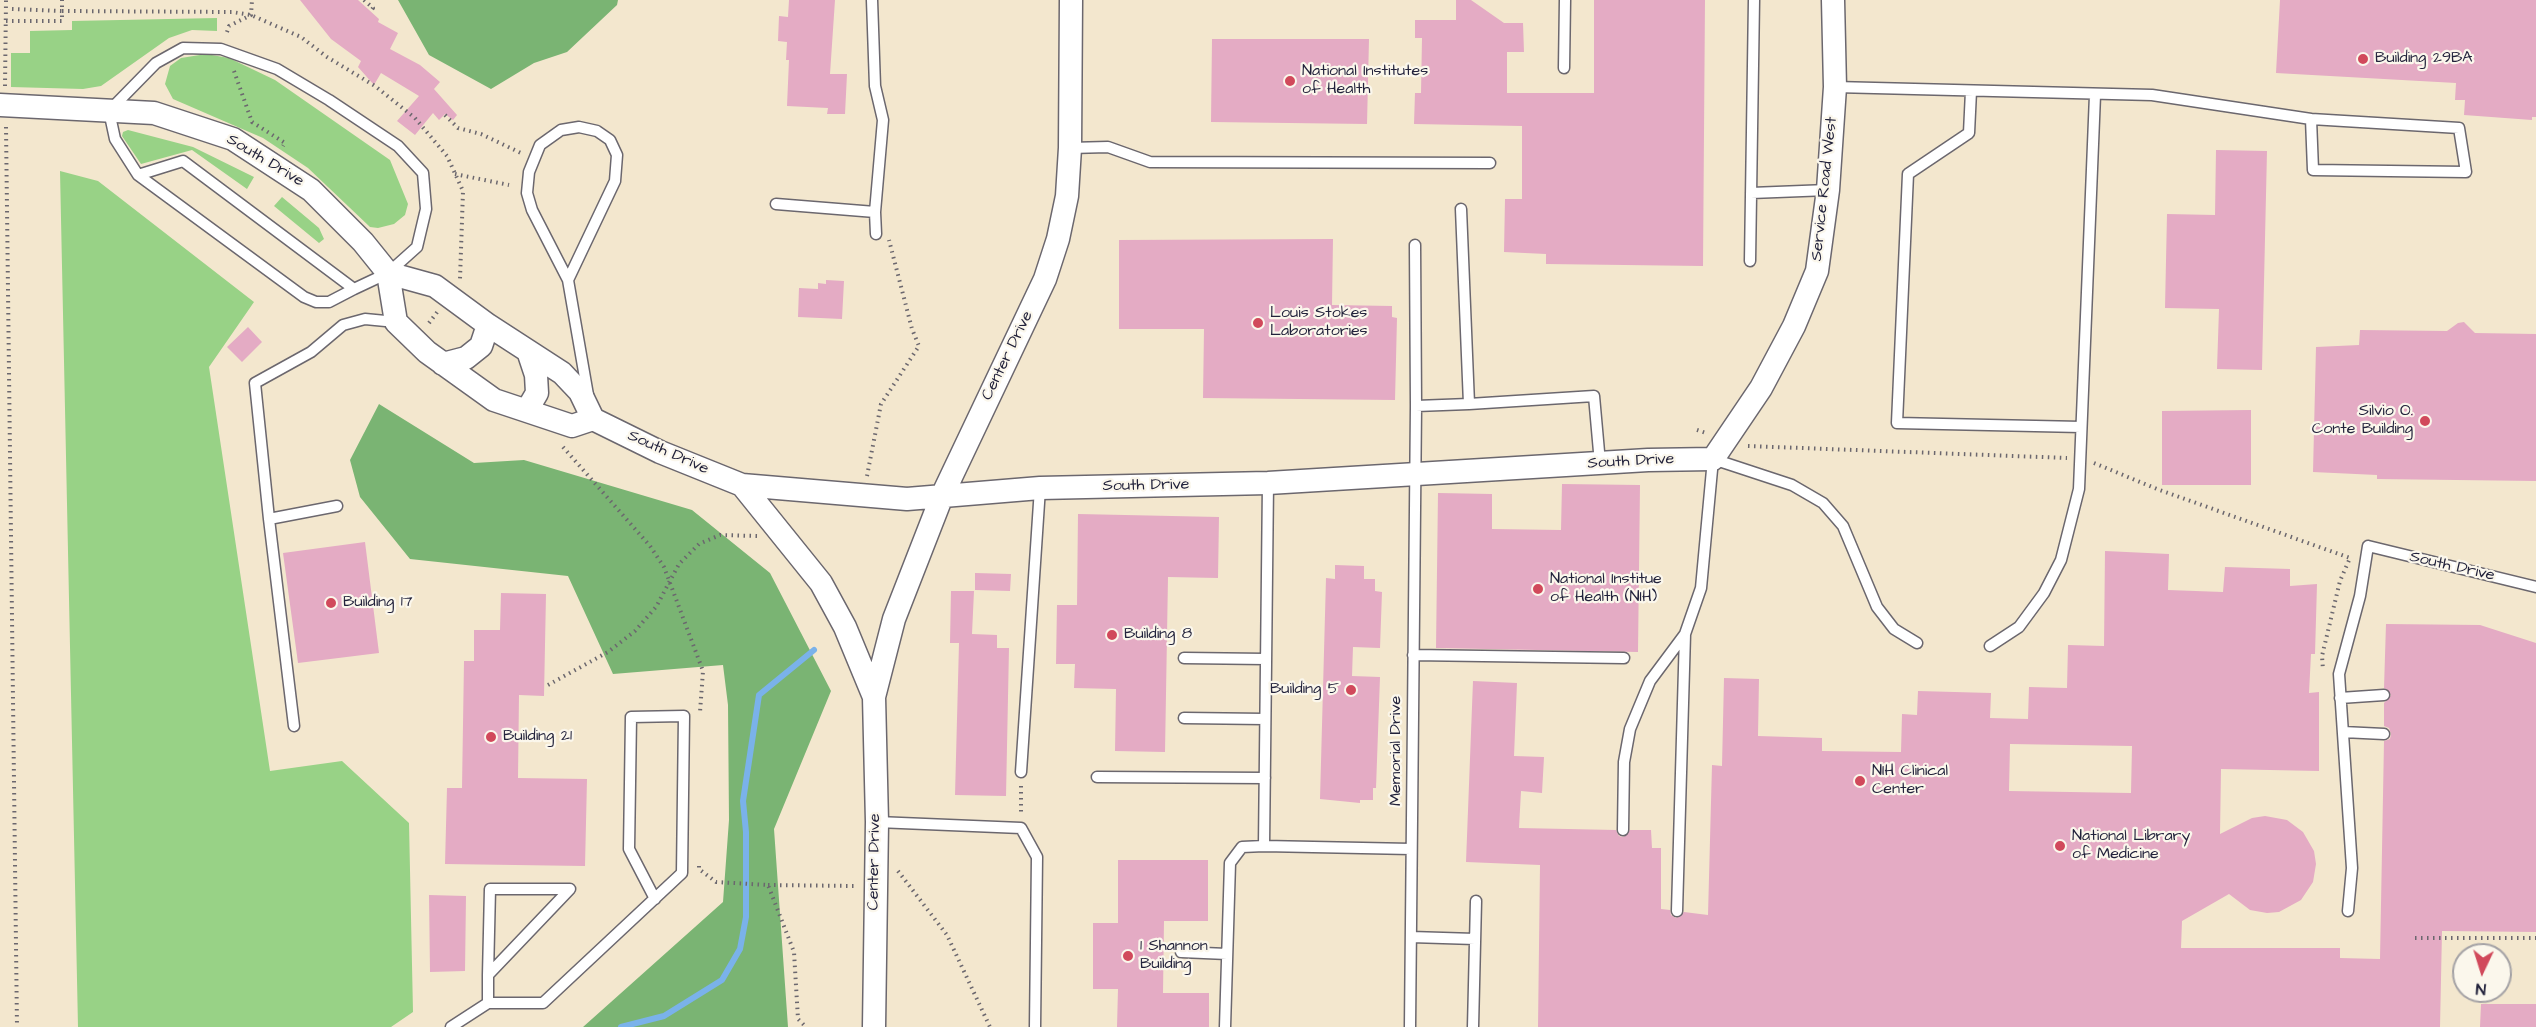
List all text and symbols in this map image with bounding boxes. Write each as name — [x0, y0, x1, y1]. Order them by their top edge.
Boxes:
place label: Building 29BA — [2375, 49, 2473, 69]
marker: Building 29BA — [2356, 52, 2370, 66]
place label: National Institutes of Health — [1302, 62, 1428, 100]
marker: National Institutes of Health — [1283, 74, 1297, 88]
street label: Service Road West — [1808, 116, 1842, 262]
street label: South Drive — [223, 130, 307, 192]
place label: Louis Stokes Laboratories — [1270, 304, 1368, 342]
street label: Center Drive — [978, 308, 1038, 404]
marker: Louis Stokes Laboratories — [1251, 316, 1265, 330]
place label: Silvio O. Conte Building — [2312, 402, 2413, 440]
marker: Silvio O. Conte Building — [2418, 414, 2432, 428]
street label: South Drive — [624, 427, 712, 479]
street label: South Drive — [1587, 450, 1675, 474]
street label: South Drive — [1102, 476, 1190, 496]
street label: South Drive — [2408, 548, 2496, 586]
place label: National Institue of Health (NIH) — [1550, 570, 1662, 608]
marker: National Institue of Health (NIH) — [1531, 582, 1545, 596]
place label: Building 17 — [343, 593, 413, 613]
marker: Building 17 — [324, 596, 338, 610]
place label: Building 8 — [1124, 625, 1192, 645]
marker: Building 8 — [1105, 628, 1119, 642]
place label: Building 5 — [1270, 680, 1339, 700]
marker: Building 5 — [1344, 683, 1358, 697]
street label: Memorial Drive — [1387, 696, 1407, 806]
place label: Building 21 — [503, 727, 572, 747]
marker: Building 21 — [484, 730, 498, 744]
place label: NIH Clinical Center — [1872, 762, 1948, 800]
marker: NIH Clinical Center — [1853, 774, 1867, 788]
street label: Center Drive — [865, 813, 885, 911]
place label: National Library of Medicine — [2072, 827, 2190, 865]
marker: National Library of Medicine — [2053, 839, 2067, 853]
place label: 1 Shannon Building — [1140, 937, 1208, 975]
north arrow — [2452, 943, 2512, 1003]
marker: 1 Shannon Building — [1121, 949, 1135, 963]
text: N — [2475, 978, 2487, 1000]

